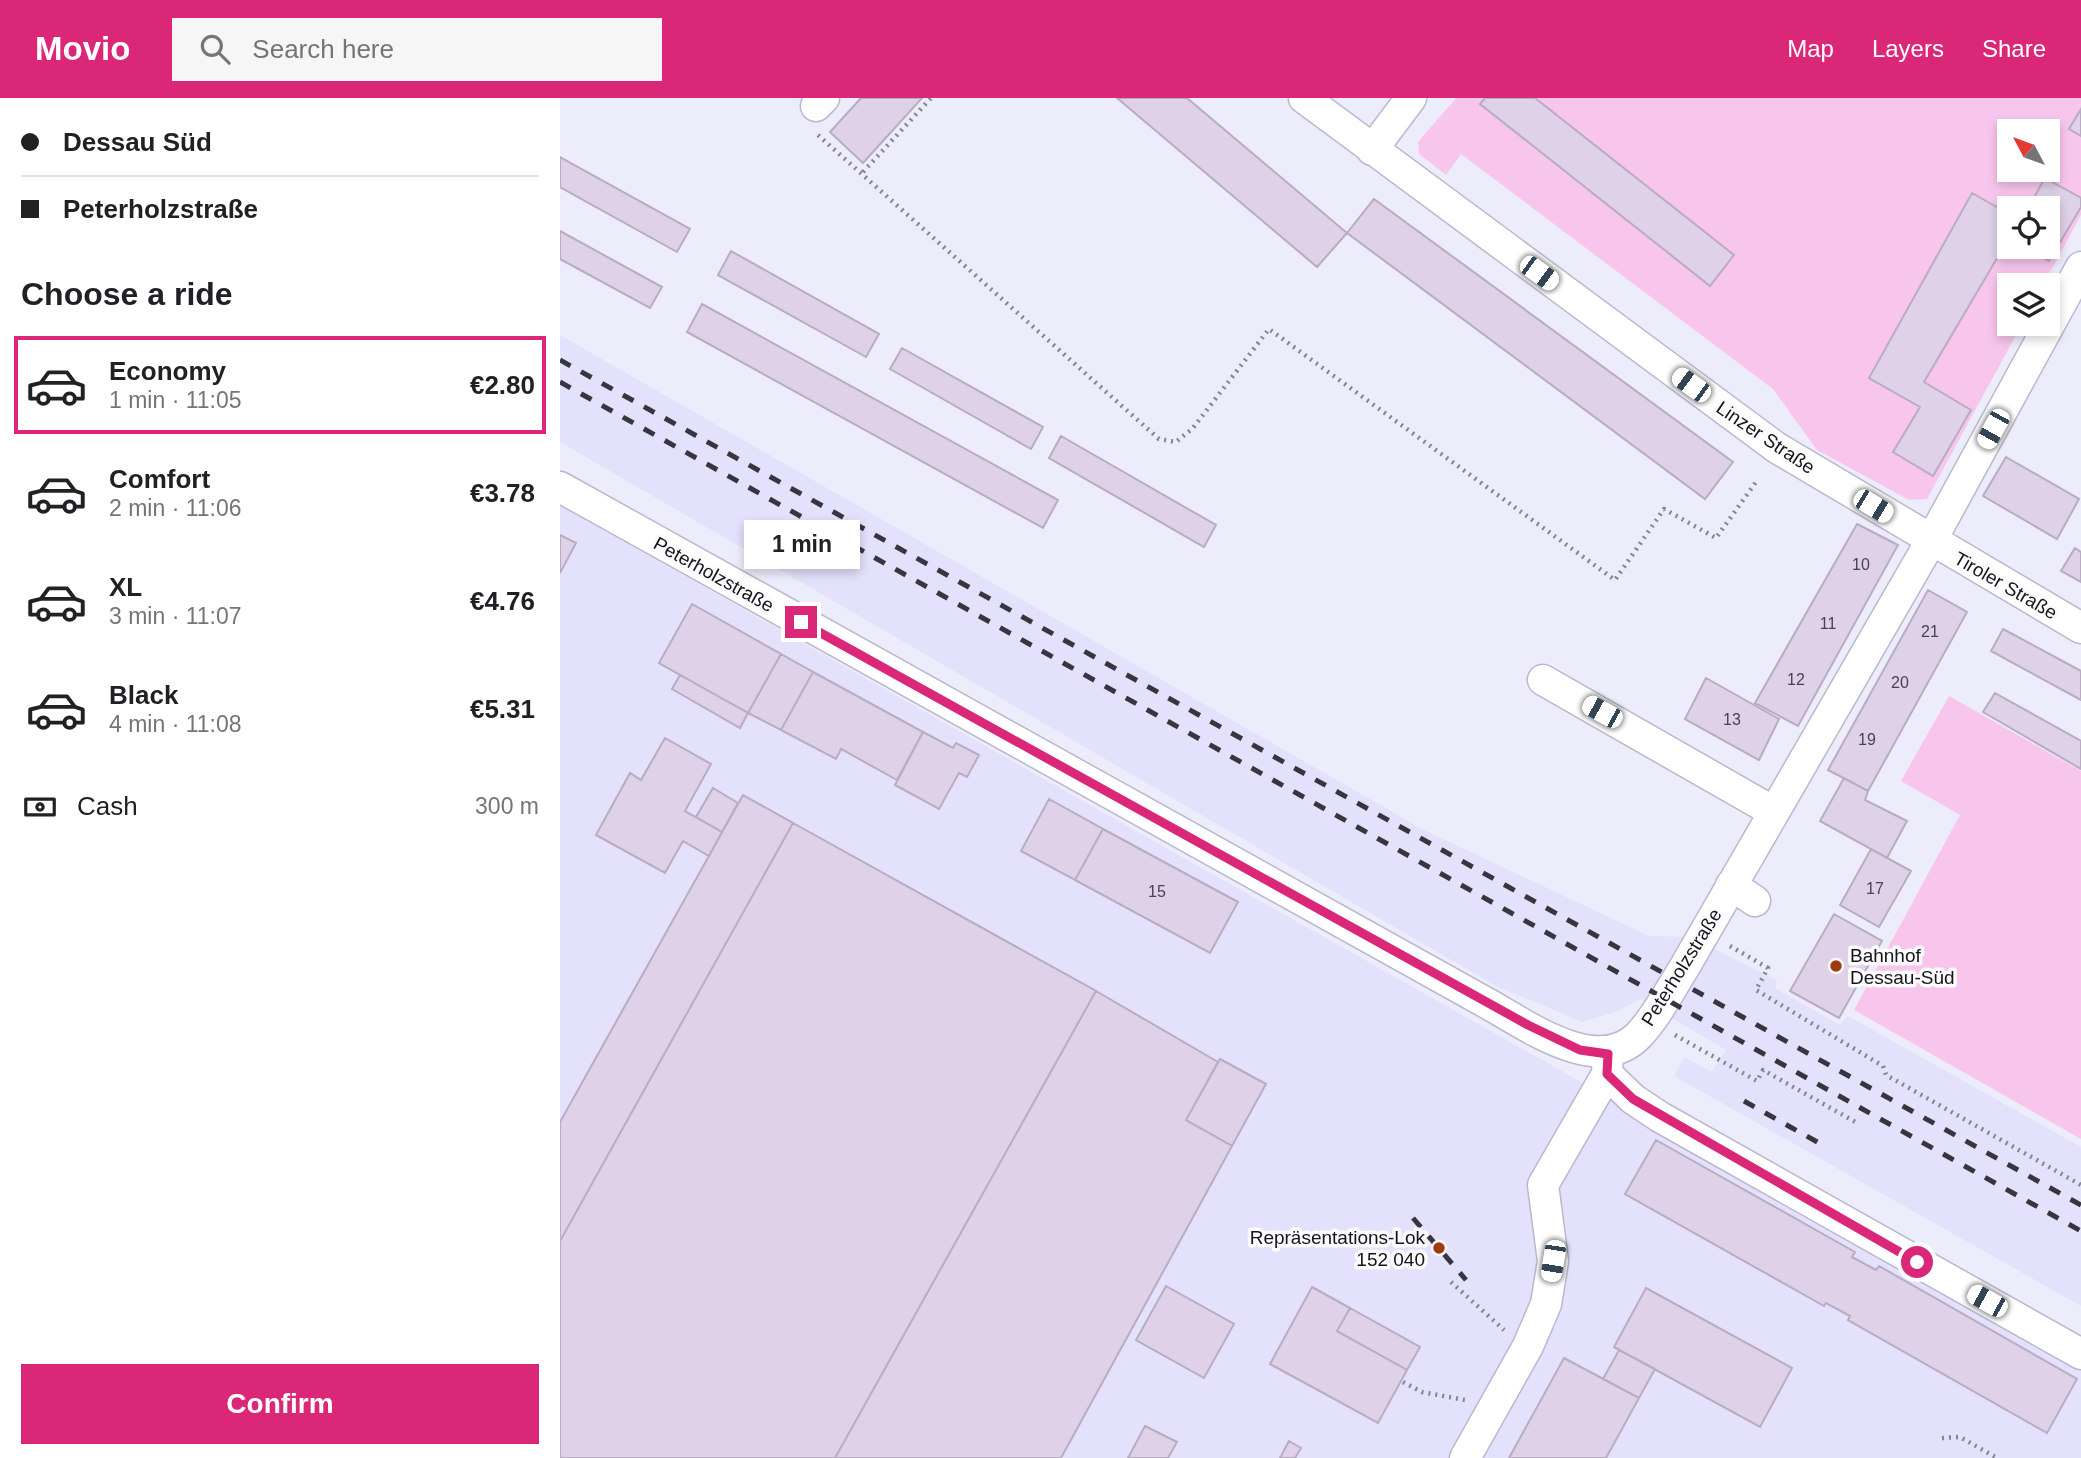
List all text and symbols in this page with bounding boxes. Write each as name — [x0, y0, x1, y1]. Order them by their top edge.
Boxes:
search box — [172, 18, 662, 81]
text: Movio — [35, 30, 130, 67]
icon: search — [196, 30, 234, 68]
text: Search here — [252, 34, 394, 64]
text: Map — [1787, 35, 1834, 62]
text: Layers — [1872, 35, 1944, 62]
text: Share — [1982, 35, 2046, 62]
north arrow — [1997, 119, 2060, 182]
map controls — [1997, 119, 2060, 336]
text: Dessau Süd — [63, 127, 212, 157]
text: Peterholzstraße — [63, 194, 258, 224]
button: locate — [1997, 196, 2060, 259]
car — [1516, 252, 1563, 294]
button: layers — [1997, 273, 2060, 336]
text: Choose a ride — [21, 276, 233, 312]
icon: car — [25, 354, 88, 417]
text: Economy — [109, 356, 226, 386]
car — [1668, 364, 1715, 406]
text: €2.80 — [470, 370, 535, 400]
text: 1 min · 11:05 — [109, 387, 242, 413]
street label: Linzer Straße — [1713, 397, 1819, 478]
car — [1974, 406, 2013, 452]
icon: car — [25, 462, 88, 525]
text: Comfort — [109, 464, 210, 494]
text: €3.78 — [470, 478, 535, 508]
car — [1850, 486, 1897, 526]
text: 2 min · 11:06 — [109, 495, 242, 521]
callout: 1 min — [743, 520, 859, 570]
text: 1 min — [772, 531, 832, 557]
street label: Peterholzstraße — [650, 533, 778, 616]
street label: Tiroler Straße — [1951, 547, 2061, 623]
house number: 10 — [1852, 556, 1870, 573]
icon: car — [25, 570, 88, 633]
text: XL — [109, 572, 142, 602]
text: €4.76 — [470, 586, 535, 616]
text: 3 min · 11:07 — [109, 603, 242, 629]
route end — [785, 606, 817, 638]
house number: 11 — [1820, 615, 1836, 632]
house number: 21 — [1921, 623, 1939, 640]
house number: 12 — [1787, 671, 1805, 688]
house number: 20 — [1891, 674, 1909, 691]
icon: car — [25, 678, 88, 741]
text: Black — [109, 680, 178, 710]
car — [1579, 693, 1626, 731]
text: €5.31 — [470, 694, 535, 724]
text: 4 min · 11:08 — [109, 711, 242, 737]
house number: 13 — [1723, 711, 1741, 728]
house number: 19 — [1858, 731, 1876, 748]
icon: cash — [21, 788, 59, 826]
text: Cash — [77, 791, 138, 821]
text: 300 m — [475, 793, 539, 819]
house number: 17 — [1866, 880, 1884, 897]
house number: 15 — [1148, 883, 1166, 900]
street label: Peterholzstraße — [1637, 905, 1726, 1030]
place label: Bahnhof Dessau-Süd — [1850, 945, 1955, 988]
marker: Bahnhof Dessau-Süd — [1828, 958, 1844, 974]
place label: Repräsentations-Lok 152 040 — [1250, 1227, 1425, 1270]
car — [1540, 1239, 1567, 1283]
marker: Repräsentations-Lok 152 040 — [1431, 1240, 1447, 1256]
route start — [1901, 1246, 1933, 1278]
car — [1964, 1282, 2011, 1320]
button: Confirm — [21, 1364, 539, 1444]

